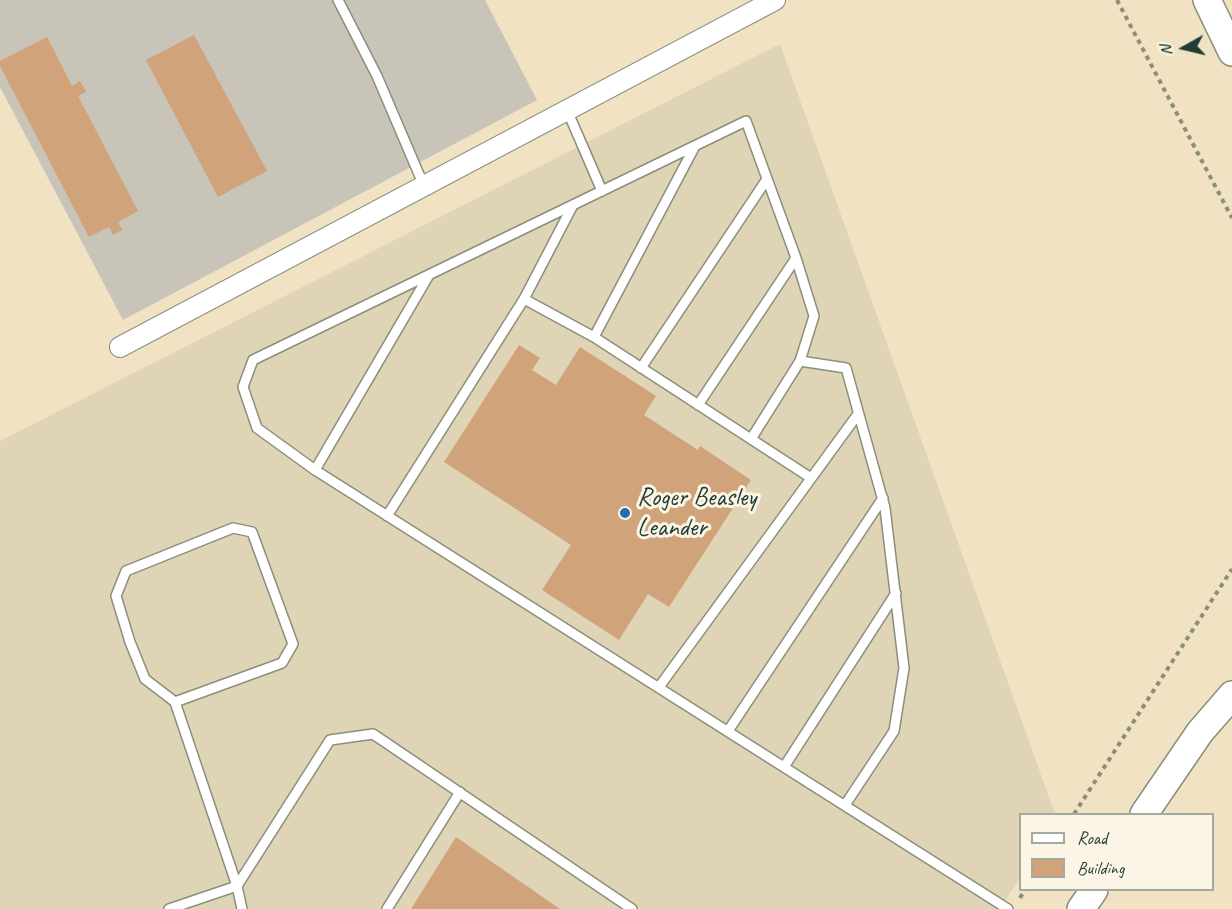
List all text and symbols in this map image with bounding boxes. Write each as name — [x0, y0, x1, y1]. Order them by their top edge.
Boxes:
north arrow — [1154, 18, 1214, 78]
text: N — [1156, 44, 1177, 57]
place label: Roger Beasley Leander — [637, 482, 756, 544]
marker: Roger Beasley Leander — [618, 506, 632, 520]
legend — [1019, 813, 1214, 891]
text: Road — [1077, 827, 1107, 849]
text: Building — [1077, 857, 1124, 879]

